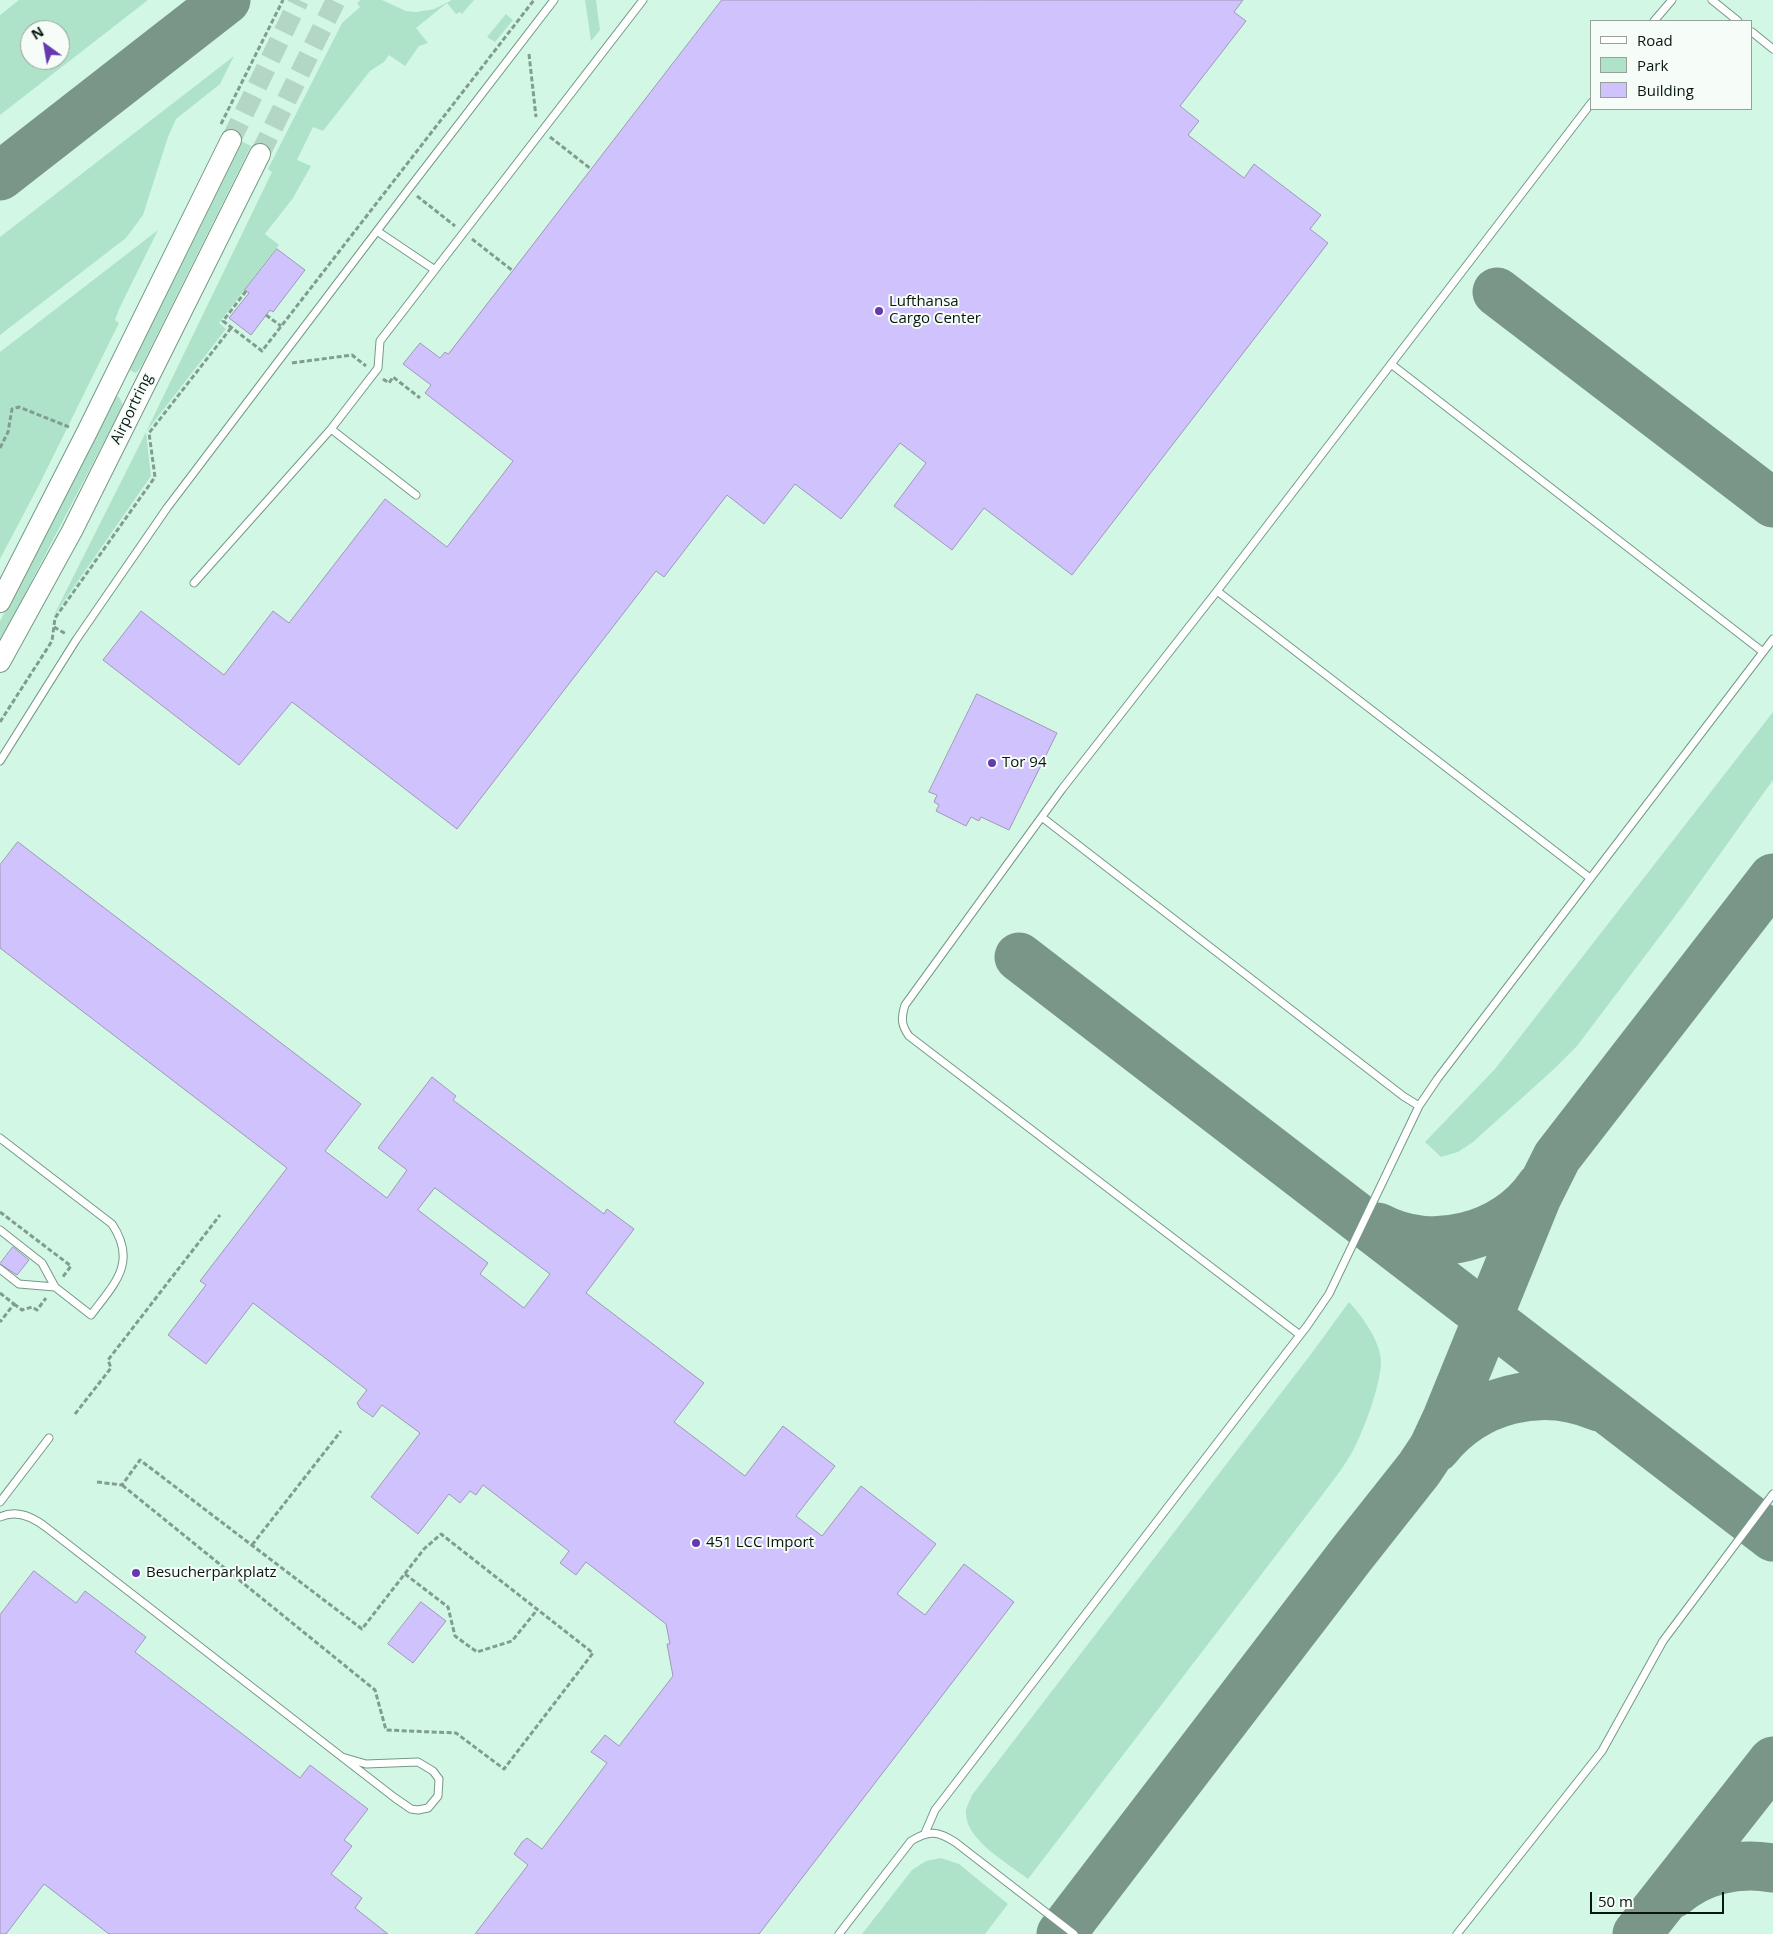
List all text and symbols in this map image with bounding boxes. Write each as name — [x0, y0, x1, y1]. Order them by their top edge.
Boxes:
north arrow — [20, 20, 70, 70]
legend — [1590, 20, 1753, 110]
text: N — [27, 22, 47, 44]
text: Road — [1637, 30, 1673, 50]
text: Park — [1637, 55, 1668, 75]
text: Building — [1637, 80, 1694, 100]
place label: Lufthansa Cargo Center — [889, 293, 981, 328]
marker: Lufthansa Cargo Center — [873, 305, 885, 317]
street label: Airportring — [107, 371, 157, 447]
place label: Tor 94 — [1002, 754, 1046, 772]
marker: Tor 94 — [986, 757, 998, 769]
place label: 451 LCC Import — [706, 1534, 814, 1552]
marker: 451 LCC Import — [690, 1537, 702, 1549]
place label: Besucherparkplatz — [146, 1564, 277, 1582]
marker: Besucherparkplatz — [130, 1567, 142, 1579]
scale bar — [1593, 1882, 1727, 1914]
text: 50 m — [1598, 1891, 1633, 1911]

